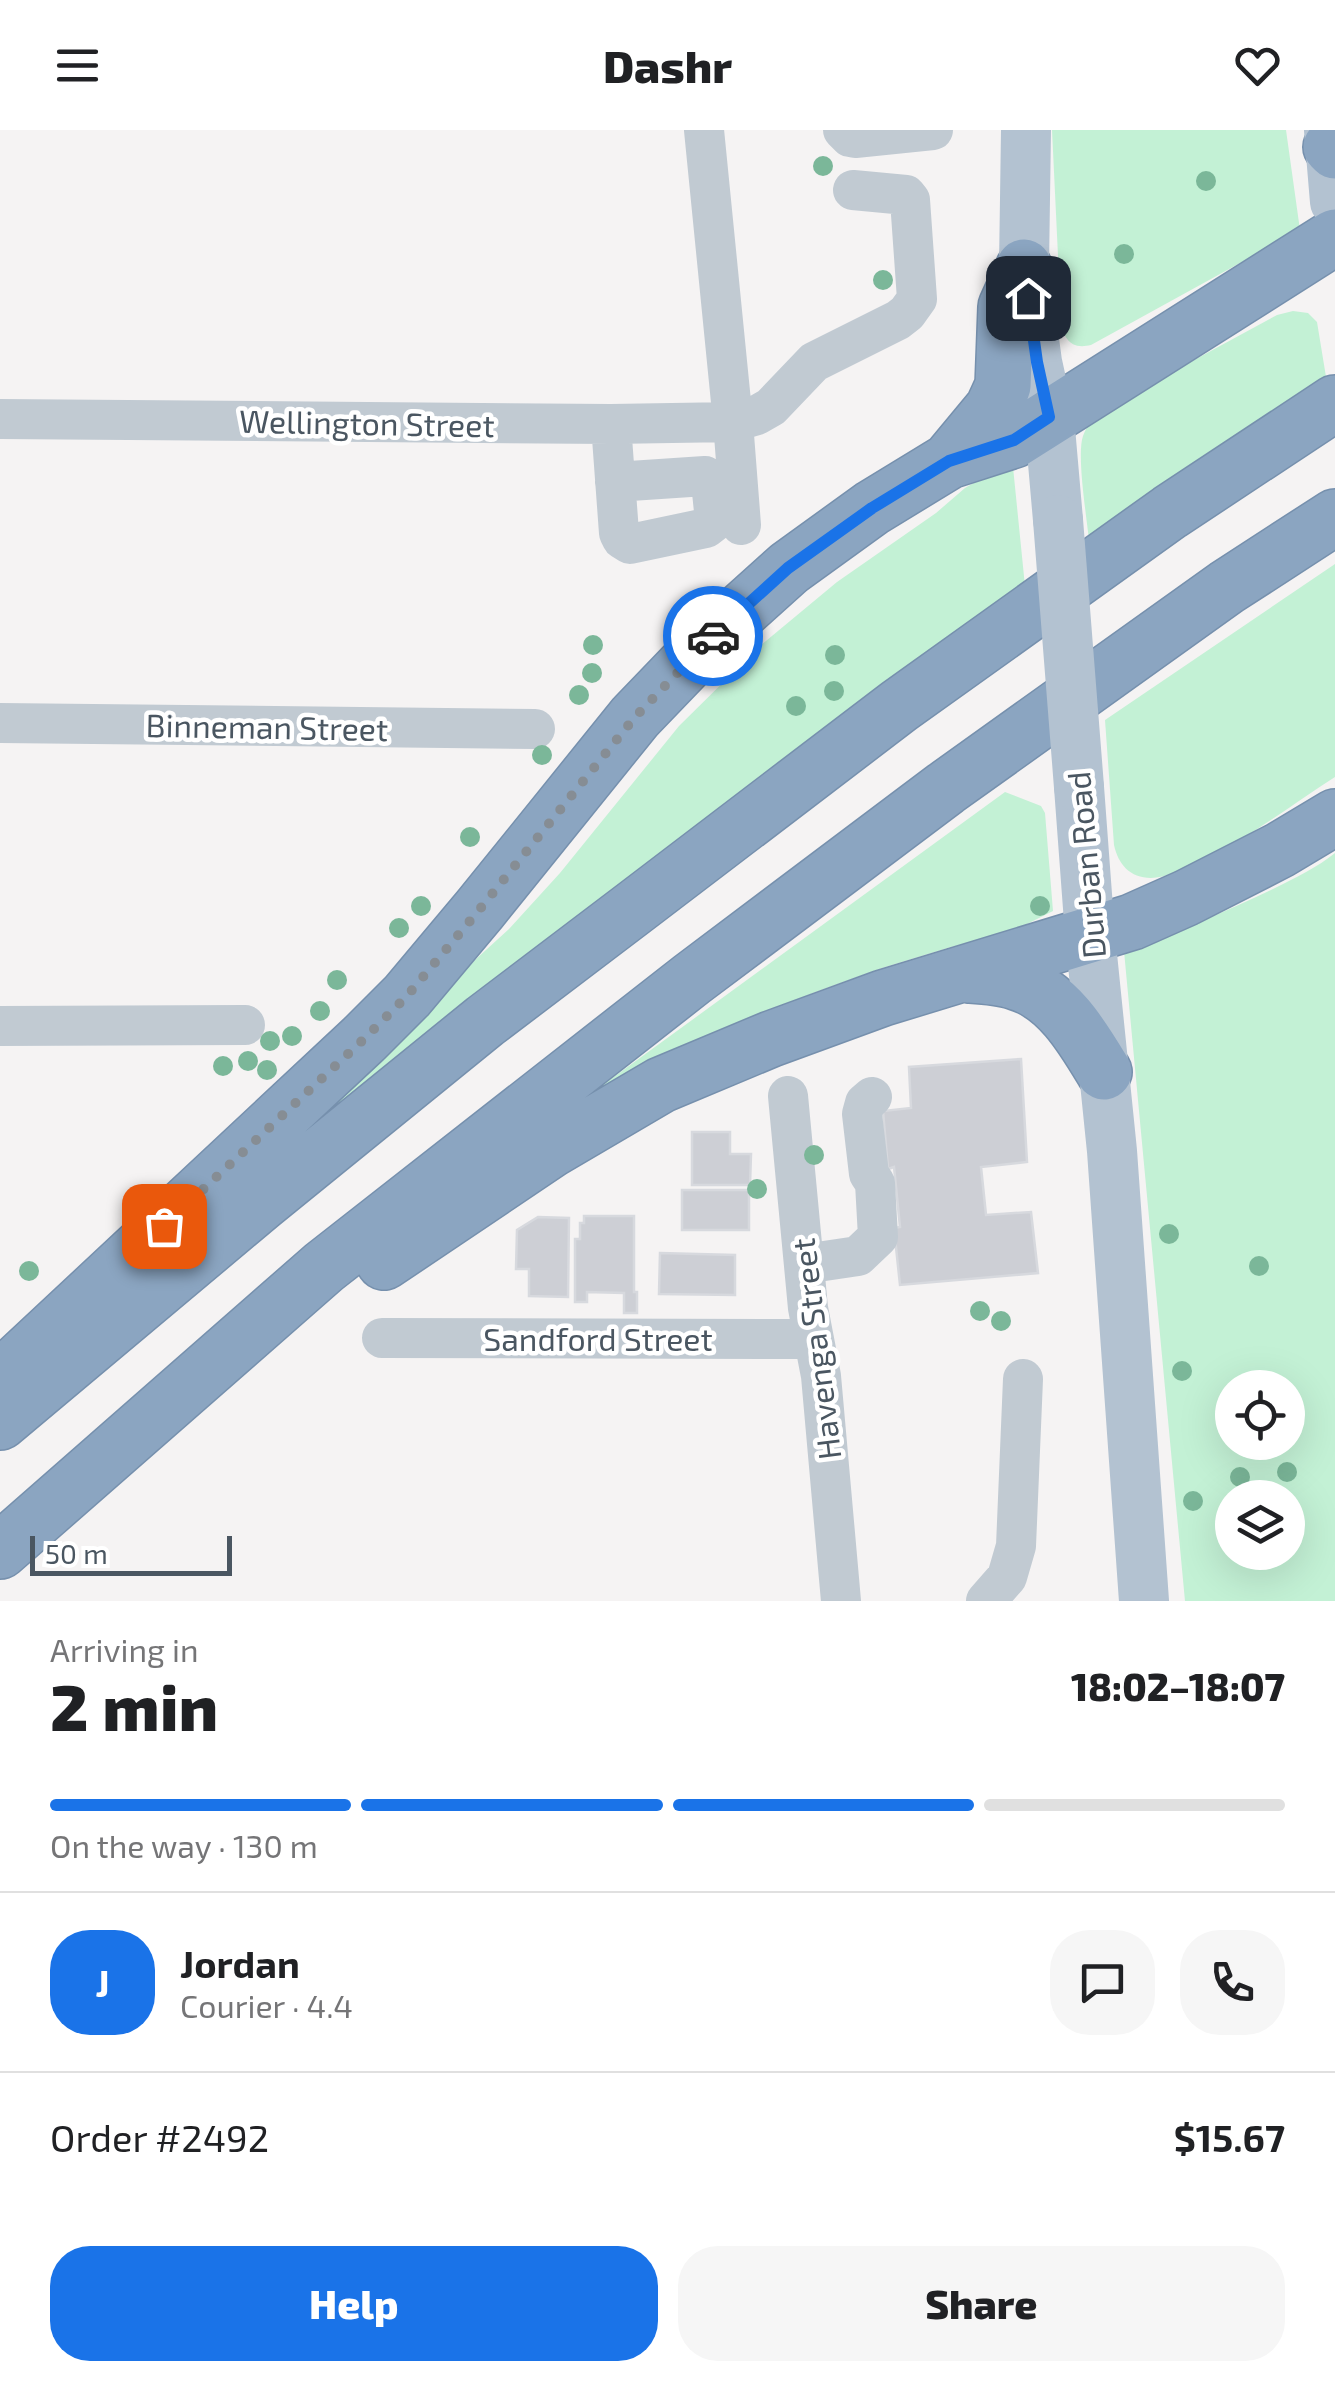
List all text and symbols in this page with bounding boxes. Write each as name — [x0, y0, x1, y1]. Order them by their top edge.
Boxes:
icon: menu — [50, 38, 105, 93]
text: Dashr — [603, 38, 732, 92]
icon: heart — [1230, 38, 1285, 93]
pin — [986, 256, 1071, 341]
icon: home — [1001, 271, 1056, 326]
street label: Wellington Street — [239, 401, 495, 443]
courier — [663, 586, 763, 686]
icon: car — [686, 609, 741, 664]
street label: Binneman Street — [145, 705, 389, 747]
street label: Durban Road — [1058, 770, 1112, 960]
pin — [122, 1184, 207, 1269]
icon: bag — [137, 1199, 192, 1254]
street label: Havenga Street — [783, 1236, 847, 1462]
street label: Sandford Street — [483, 1319, 713, 1357]
map controls — [1215, 1370, 1305, 1570]
button: locate — [1215, 1370, 1305, 1460]
button: layers — [1215, 1480, 1305, 1570]
scale bar — [30, 1531, 232, 1576]
text: 50 m — [45, 1536, 108, 1570]
text: Arriving in — [50, 1630, 199, 1668]
text: 18:02–18:07 — [1071, 1663, 1285, 1709]
text: 2 min — [50, 1666, 218, 1744]
text: On the way · 130 m — [50, 1826, 318, 1864]
button: chat — [1050, 1930, 1155, 2035]
button: phone — [1180, 1930, 1285, 2035]
text: Jordan — [180, 1940, 300, 1986]
text: J — [95, 1959, 110, 2005]
text: Courier · 4.4 — [180, 1986, 353, 2024]
text: Order #2492 — [50, 2114, 269, 2160]
text: $15.67 — [1174, 2114, 1285, 2160]
button: Help — [50, 2246, 658, 2361]
button: Share — [678, 2246, 1285, 2361]

